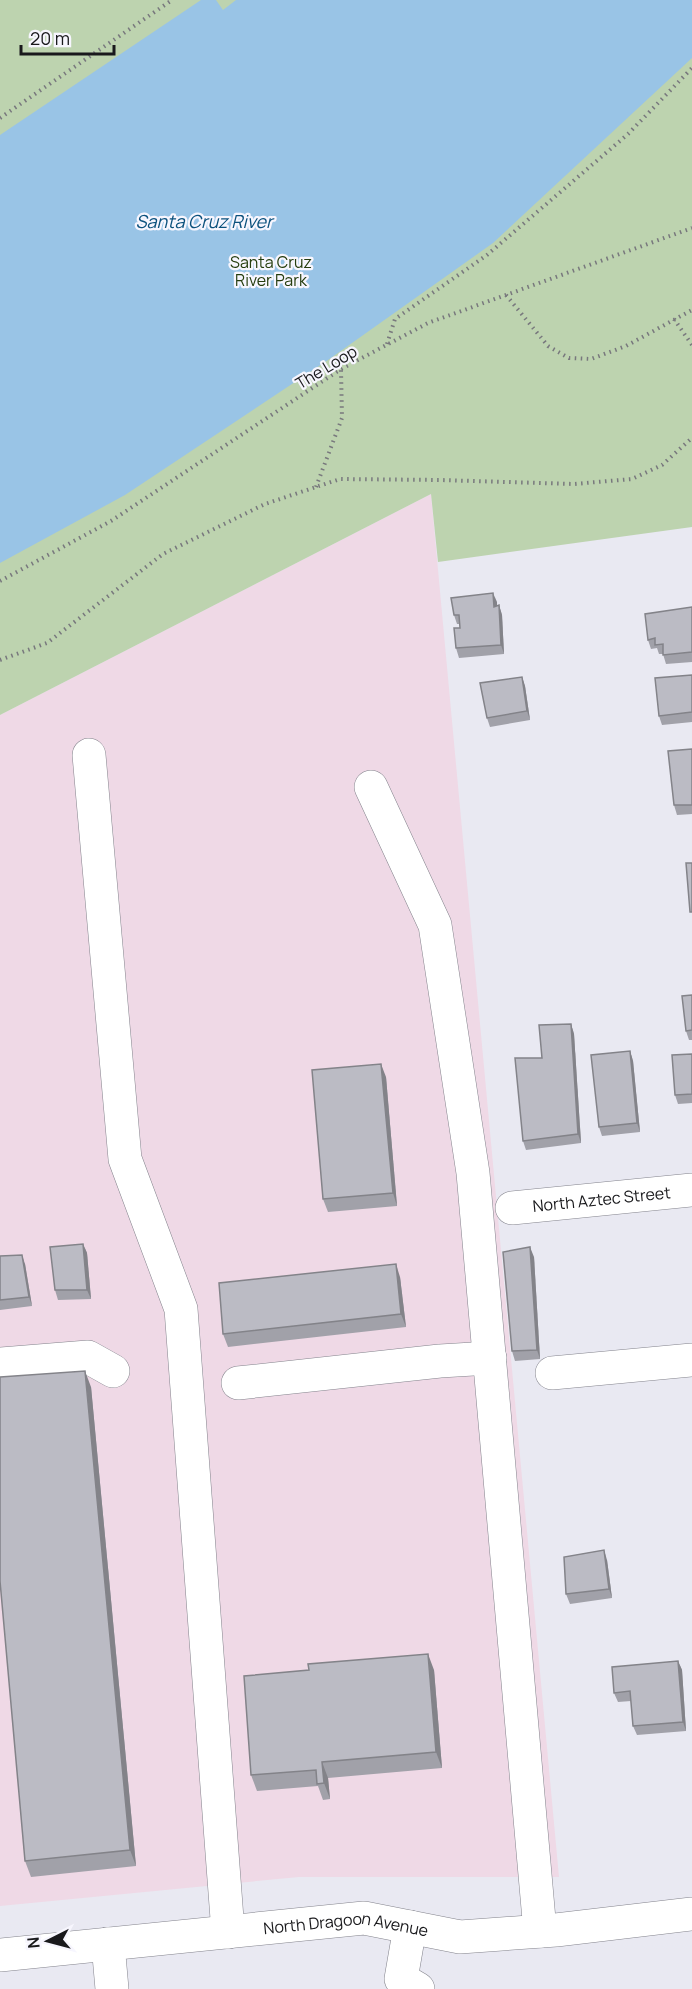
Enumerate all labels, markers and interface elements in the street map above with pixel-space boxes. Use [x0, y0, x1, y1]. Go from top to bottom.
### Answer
scale bar [21, 18, 114, 56]
text: 20 m [30, 26, 70, 50]
water label: Santa Cruz River [135, 209, 275, 233]
park label: Santa Cruz River Park [230, 251, 312, 291]
street label: The Loop [291, 340, 361, 394]
street label: North Aztec Street [532, 1181, 672, 1217]
street label: North Dragoon Avenue [262, 1907, 430, 1941]
north arrow [18, 1911, 78, 1971]
text: N [22, 1936, 45, 1949]

